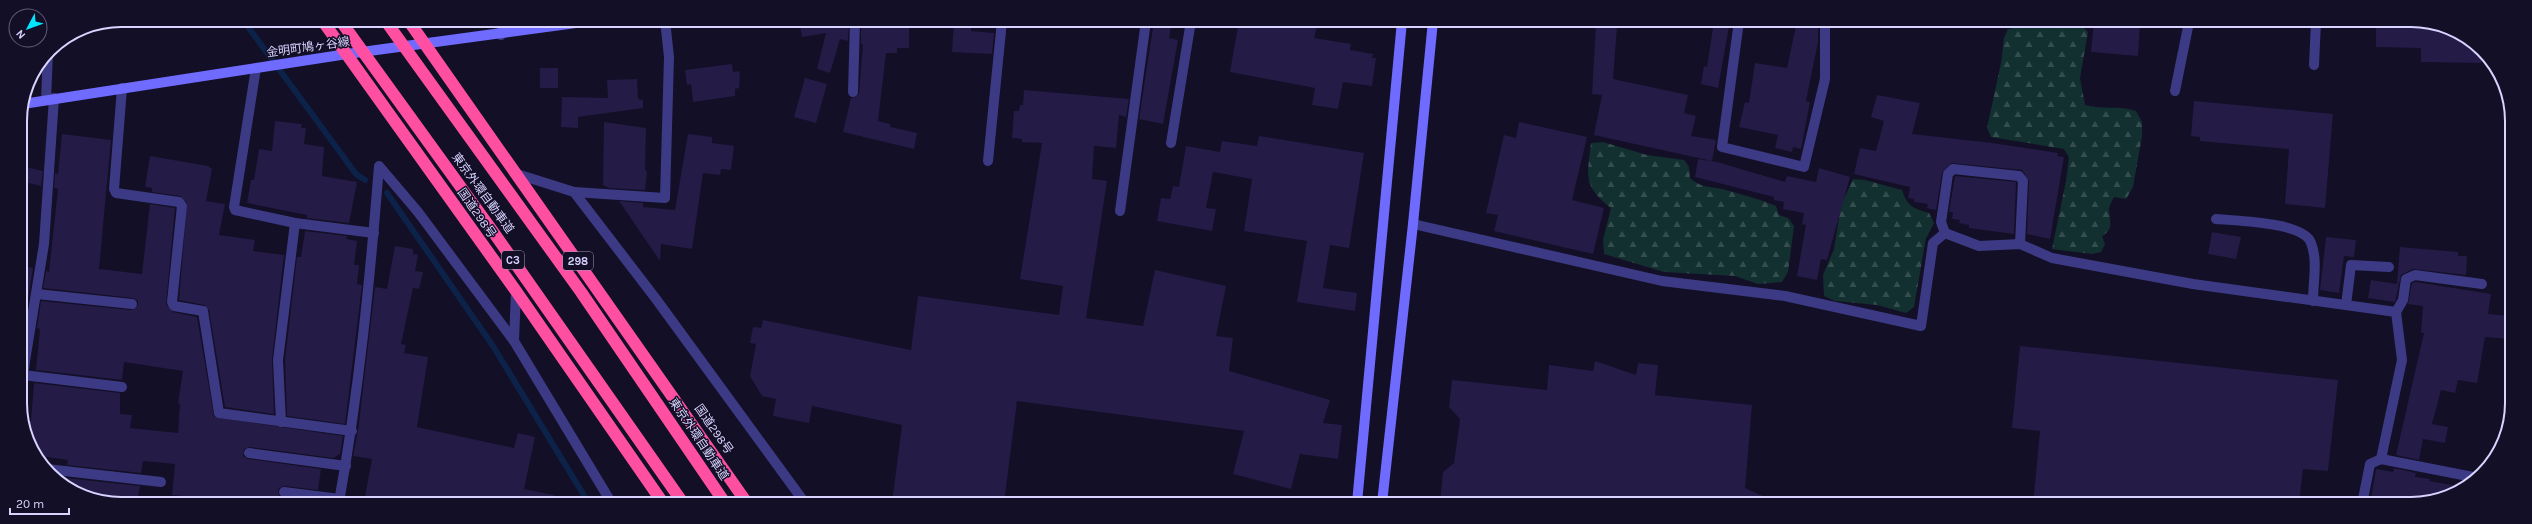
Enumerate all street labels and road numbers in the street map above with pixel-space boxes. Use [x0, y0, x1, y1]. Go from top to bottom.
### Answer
street label: 金明町鳩ヶ谷線 [265, 34, 351, 60]
street label: 東京外環自動車道 [449, 150, 517, 236]
street label: 国道298号 [455, 186, 499, 240]
road number: C3 [502, 251, 524, 269]
road number: 298 [563, 252, 593, 270]
street label: 東京外環自動車道 [666, 395, 732, 483]
street label: 国道298号 [692, 402, 736, 456]

